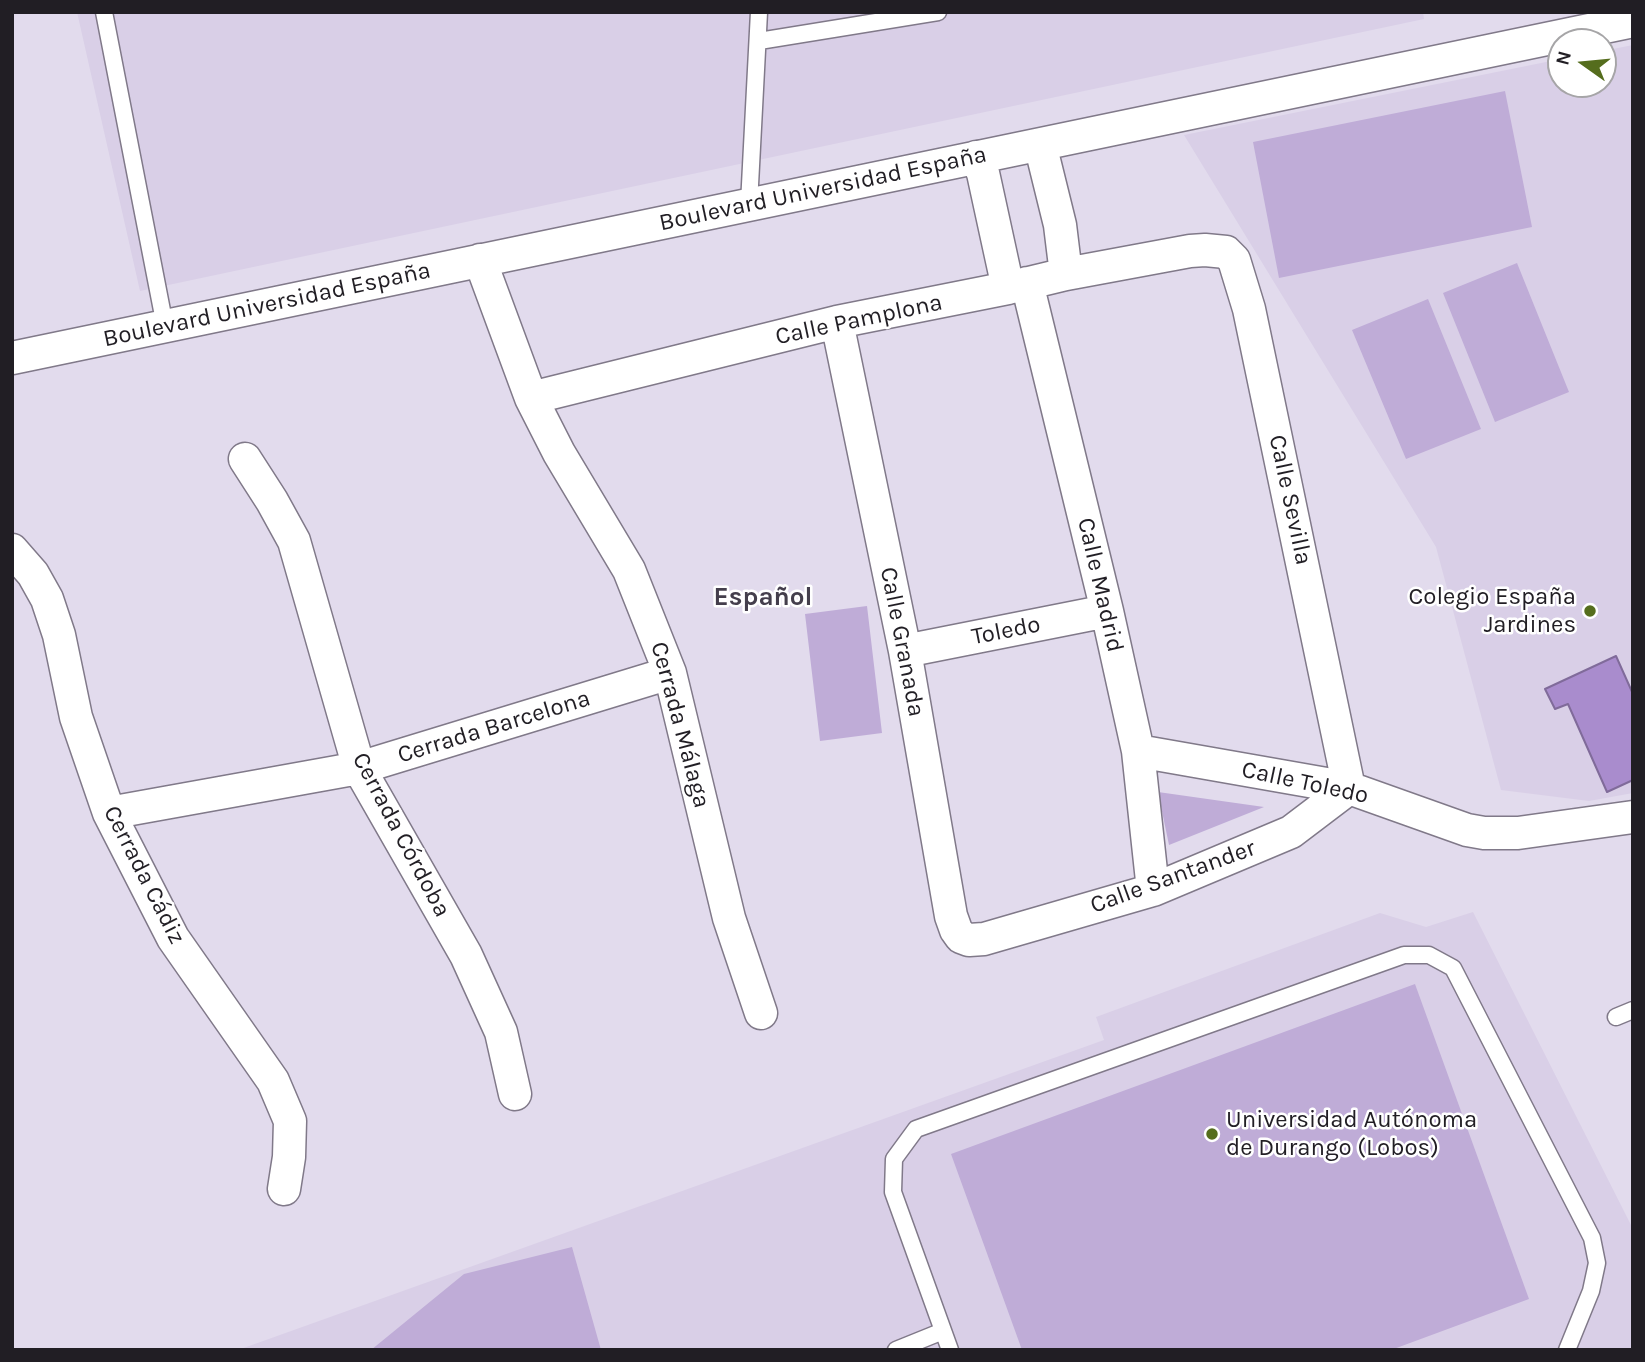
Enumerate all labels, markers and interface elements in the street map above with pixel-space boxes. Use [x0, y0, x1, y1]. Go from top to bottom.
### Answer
north arrow [1547, 28, 1617, 98]
text: N [1551, 49, 1576, 68]
street label: Boulevard Universidad España [657, 140, 989, 238]
street label: Boulevard Universidad España [101, 256, 433, 354]
street label: Calle Pamplona [773, 288, 945, 352]
street label: Calle Sevilla [1262, 432, 1318, 568]
street label: Calle Madrid [1071, 515, 1129, 655]
street label: Calle Granada [873, 565, 931, 719]
district label: Español [714, 582, 812, 614]
place label: Colegio España Jardines [1409, 583, 1576, 639]
marker: Colegio España Jardines [1582, 603, 1598, 619]
street label: Toledo [969, 610, 1043, 652]
street label: Cerrada Málaga [644, 639, 716, 811]
street label: Cerrada Barcelona [394, 684, 594, 770]
street label: Cerrada Córdoba [346, 748, 456, 922]
street label: Calle Toledo [1239, 756, 1371, 810]
street label: Cerrada Cádiz [97, 801, 191, 949]
street label: Calle Santander [1087, 834, 1259, 920]
place label: Universidad Autónoma de Durango (Lobos) [1226, 1106, 1477, 1162]
marker: Universidad Autónoma de Durango (Lobos) [1204, 1126, 1220, 1142]

